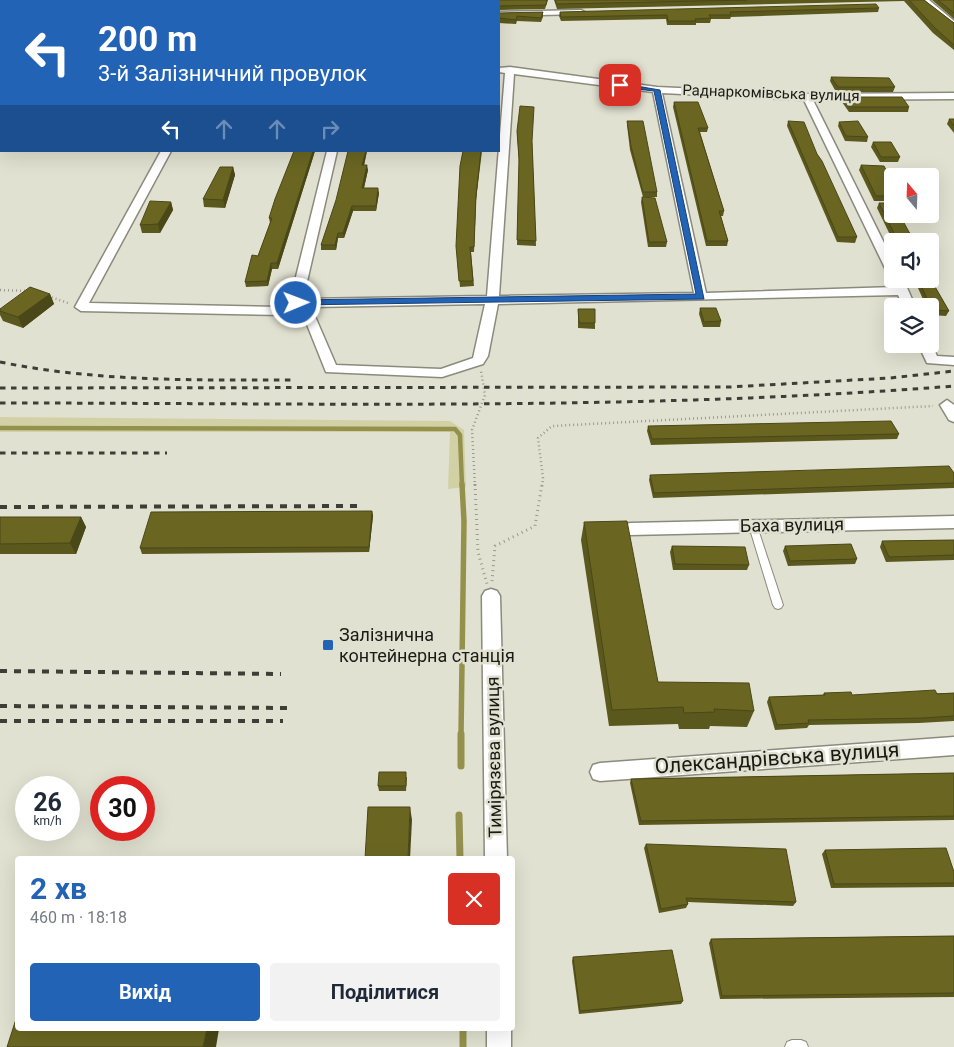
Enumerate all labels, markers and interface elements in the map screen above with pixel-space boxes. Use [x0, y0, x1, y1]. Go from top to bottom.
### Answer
text: 200 m [98, 19, 197, 60]
icon: left [15, 20, 80, 85]
text: 3-й Залізничний провулок [98, 61, 367, 86]
pin [599, 64, 641, 106]
icon: arrive [606, 71, 634, 99]
street label: Раднаркомівська вулиця [682, 81, 860, 105]
icon: left [157, 115, 185, 143]
icon: ahead [210, 115, 238, 143]
icon: ahead [263, 115, 291, 143]
icon: right [316, 115, 344, 143]
north arrow [884, 168, 939, 222]
map controls [884, 168, 939, 353]
button: sound [884, 233, 939, 288]
position arrow [269, 276, 321, 328]
button: layers [884, 298, 939, 353]
street label: Баха вулиця [740, 513, 844, 536]
place label: Залізнична контейнерна станція [339, 624, 515, 666]
marker: Залізнична контейнерна станція [321, 638, 335, 652]
street label: Тимірязєва вулиця [482, 676, 505, 838]
street label: Олександрівська вулиця [654, 737, 900, 779]
speed limit sign: 30 [90, 776, 155, 841]
text: 26 [33, 788, 62, 817]
text: km/h [33, 814, 62, 828]
text: 2 хв [30, 871, 87, 906]
button: close [448, 873, 500, 925]
text: 460 m · 18:18 [30, 908, 127, 927]
button: Вихід [30, 963, 260, 1021]
button: Поділитися [270, 963, 500, 1021]

